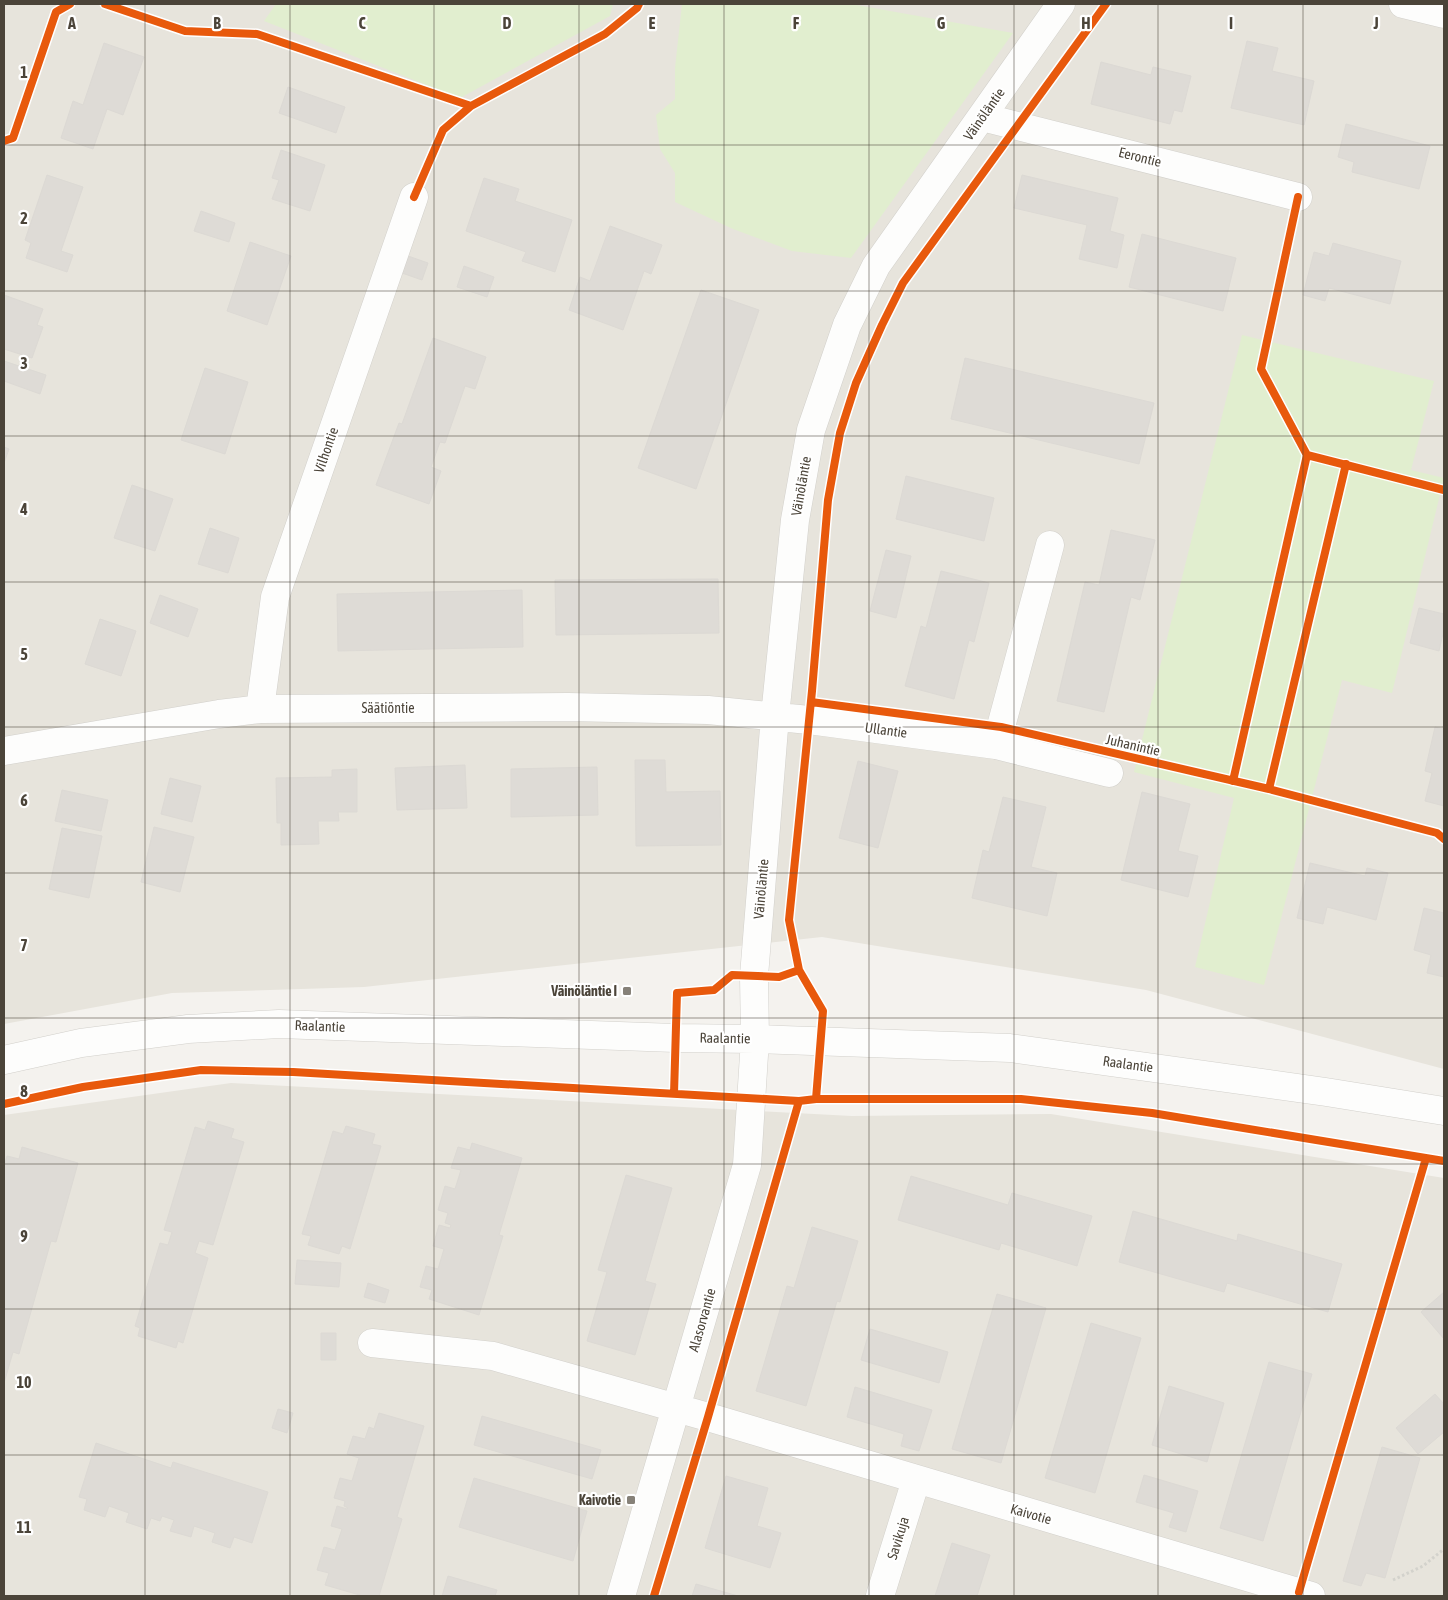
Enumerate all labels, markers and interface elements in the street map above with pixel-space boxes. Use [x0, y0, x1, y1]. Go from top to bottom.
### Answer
text: A [67, 14, 76, 32]
text: B [213, 14, 221, 32]
text: C [358, 14, 366, 32]
text: D [503, 14, 512, 32]
text: E [649, 14, 656, 32]
text: F [793, 14, 800, 32]
text: G [937, 14, 946, 32]
text: H [1081, 14, 1091, 32]
text: I [1229, 14, 1233, 32]
text: J [1372, 14, 1379, 32]
text: 1 [20, 63, 28, 81]
street label: Väinöläntie [960, 85, 1008, 143]
street label: Eerontie [1117, 144, 1163, 170]
text: 2 [20, 209, 28, 227]
text: 3 [20, 354, 28, 372]
street label: Vilhontie [311, 425, 341, 475]
street label: Väinöläntie [788, 455, 814, 517]
text: 4 [19, 500, 28, 518]
text: 5 [20, 645, 28, 663]
street label: Säätiöntie [361, 700, 415, 716]
street label: Ullantie [864, 719, 908, 741]
street label: Juhanintie [1104, 731, 1162, 759]
text: 6 [20, 791, 28, 809]
street label: Väinöläntie [750, 858, 772, 920]
text: 7 [20, 936, 28, 954]
place label: Väinöläntie I [550, 983, 617, 999]
marker: Väinöläntie I [621, 985, 633, 997]
street label: Raalantie [294, 1017, 346, 1035]
street label: Raalantie [700, 1030, 750, 1046]
street label: Raalantie [1102, 1053, 1154, 1075]
text: 8 [20, 1082, 28, 1100]
text: 9 [20, 1227, 28, 1245]
street label: Alasorvantie [685, 1286, 719, 1354]
text: 10 [16, 1373, 32, 1391]
place label: Kaivotie [579, 1492, 621, 1508]
marker: Kaivotie [625, 1494, 637, 1506]
street label: Kaivotie [1009, 1501, 1053, 1527]
street label: Savikuja [884, 1515, 912, 1561]
text: 11 [16, 1518, 32, 1536]

